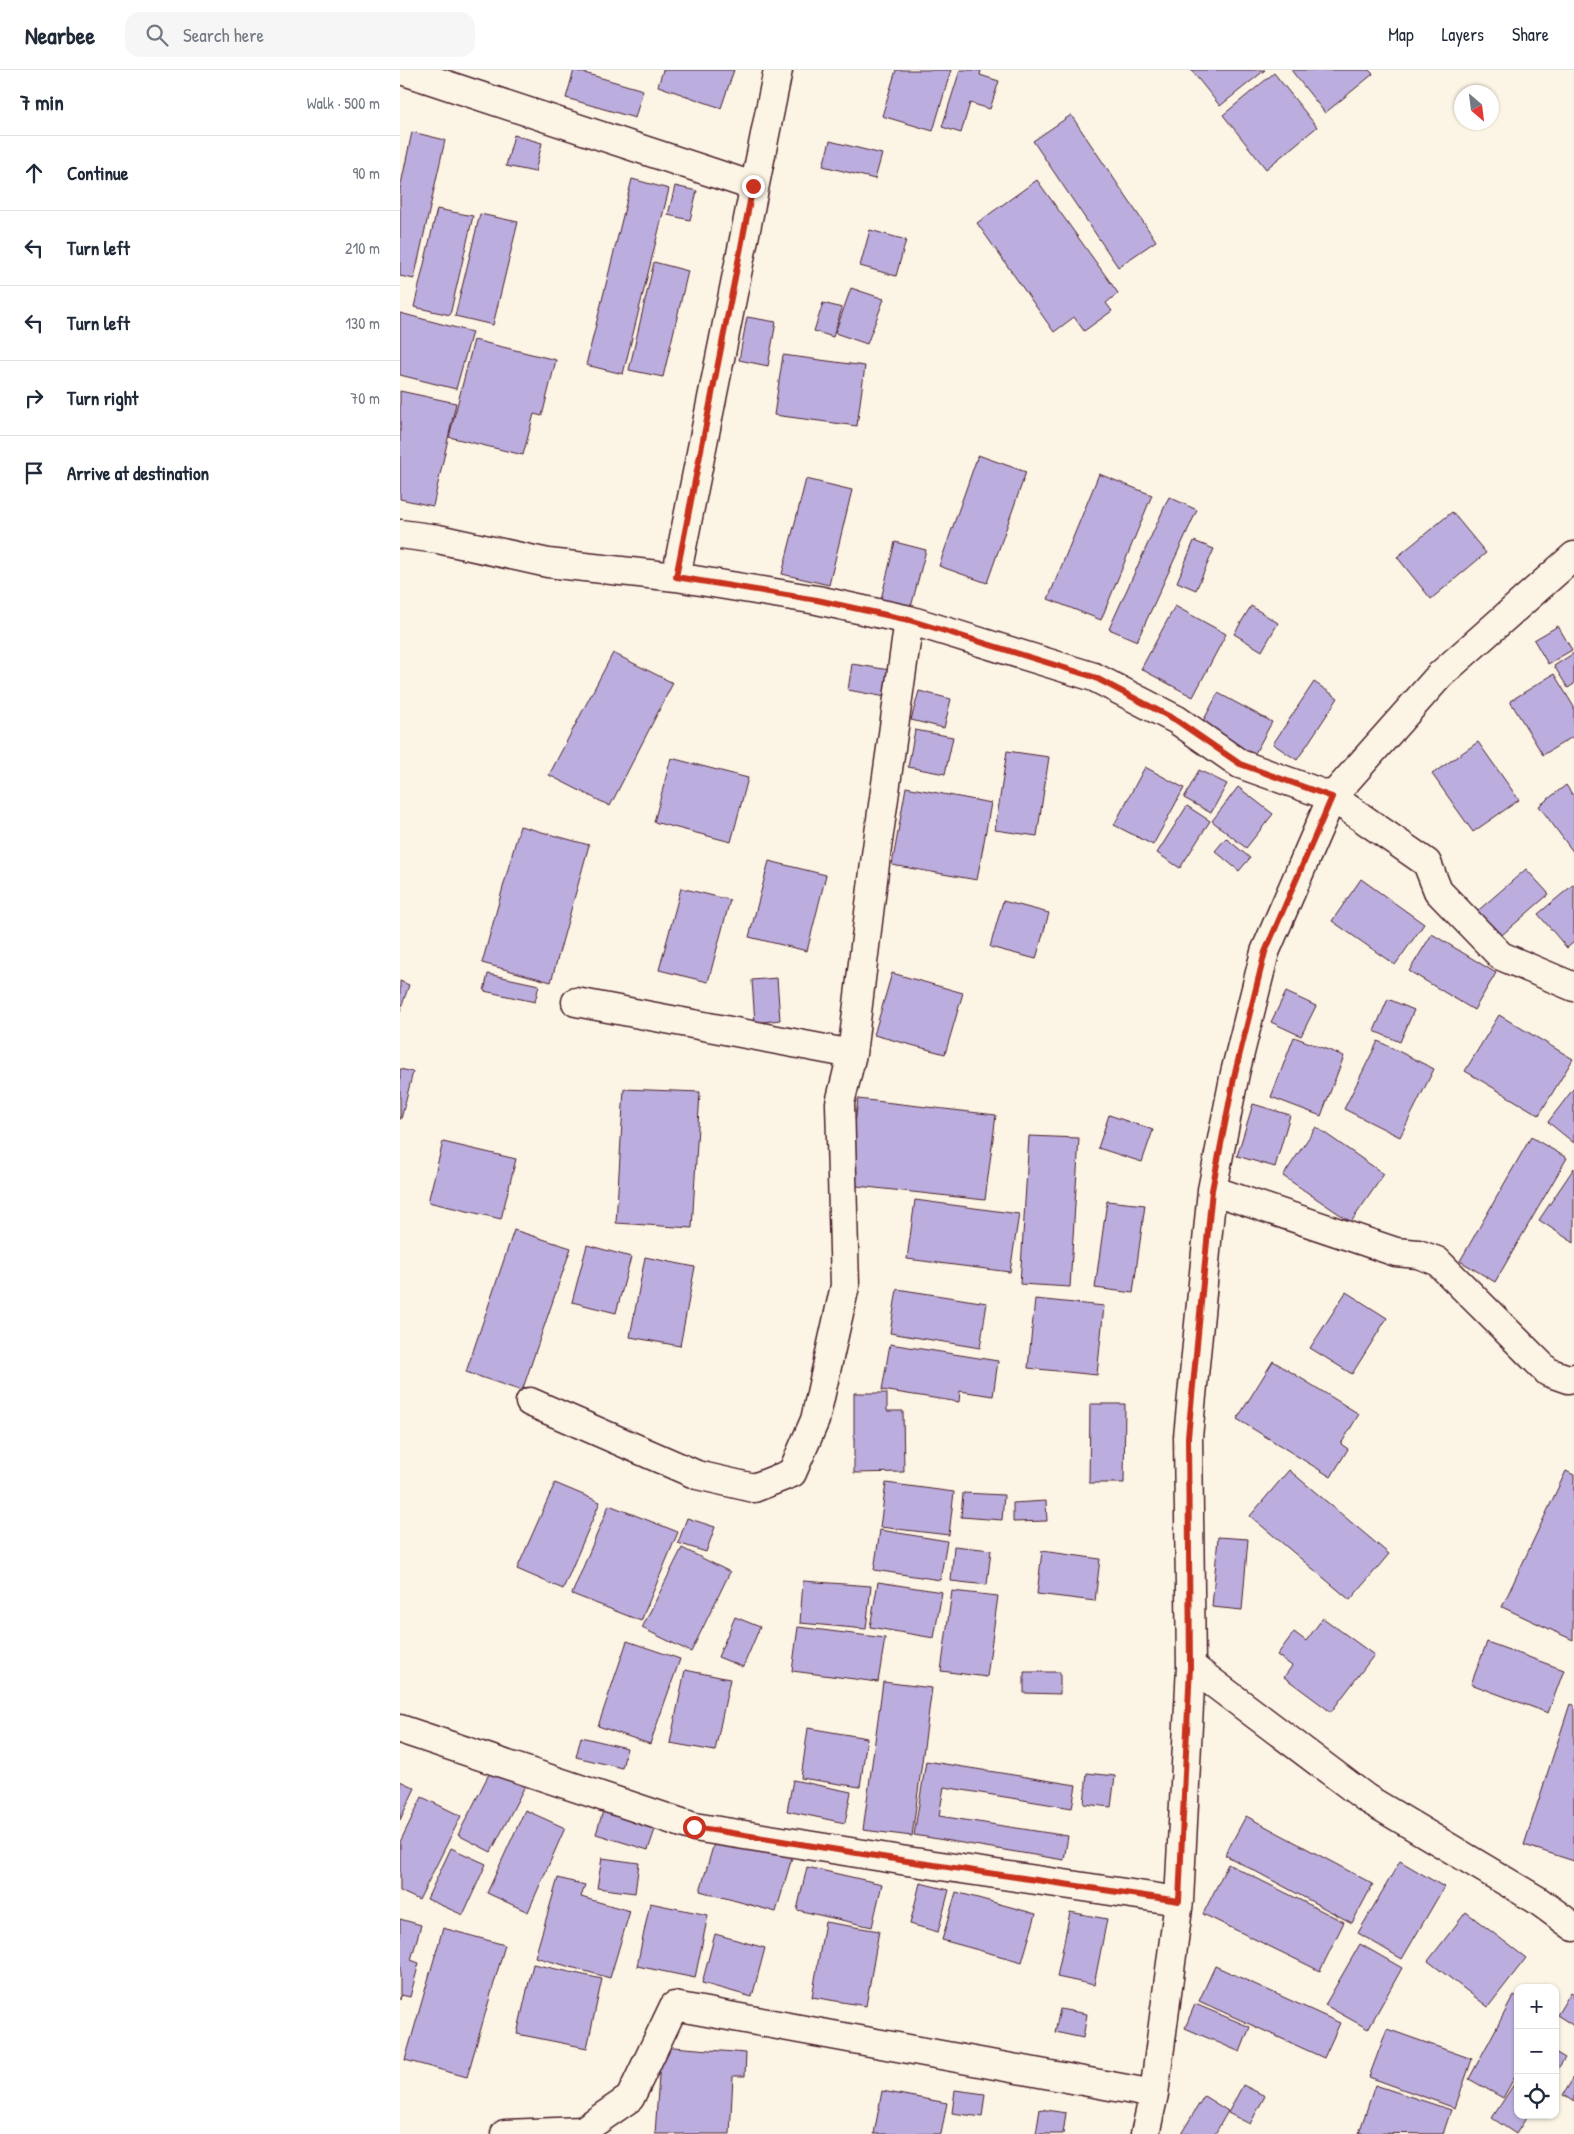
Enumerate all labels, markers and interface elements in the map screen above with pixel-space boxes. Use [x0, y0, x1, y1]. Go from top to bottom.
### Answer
search box [125, 12, 475, 57]
text: Nearbee [25, 19, 95, 51]
icon: search [143, 21, 171, 49]
text: Search here [183, 22, 264, 48]
text: Map [1388, 22, 1414, 47]
text: Layers [1442, 22, 1484, 47]
text: Share [1512, 22, 1549, 47]
north arrow [1454, 85, 1499, 130]
text: 7 min [20, 88, 64, 117]
text: Walk · 500 m [307, 92, 380, 114]
icon: ahead [20, 159, 48, 187]
text: Continue [67, 160, 128, 186]
text: 90 m [352, 162, 380, 184]
route end [742, 175, 765, 198]
icon: left [20, 234, 48, 262]
text: Turn left [67, 235, 130, 261]
text: 210 m [345, 237, 380, 259]
icon: left [20, 309, 48, 337]
text: Turn left [67, 310, 130, 336]
text: 130 m [345, 312, 380, 334]
icon: right [20, 384, 48, 412]
text: Turn right [67, 385, 138, 411]
text: 70 m [350, 387, 380, 409]
icon: arrive [20, 459, 48, 487]
text: Arrive at destination [67, 460, 209, 486]
route start [683, 1816, 706, 1839]
map controls [1514, 1984, 1559, 2119]
button: + [1514, 1984, 1559, 2029]
button: − [1514, 2029, 1559, 2074]
button: locate [1514, 2074, 1559, 2119]

